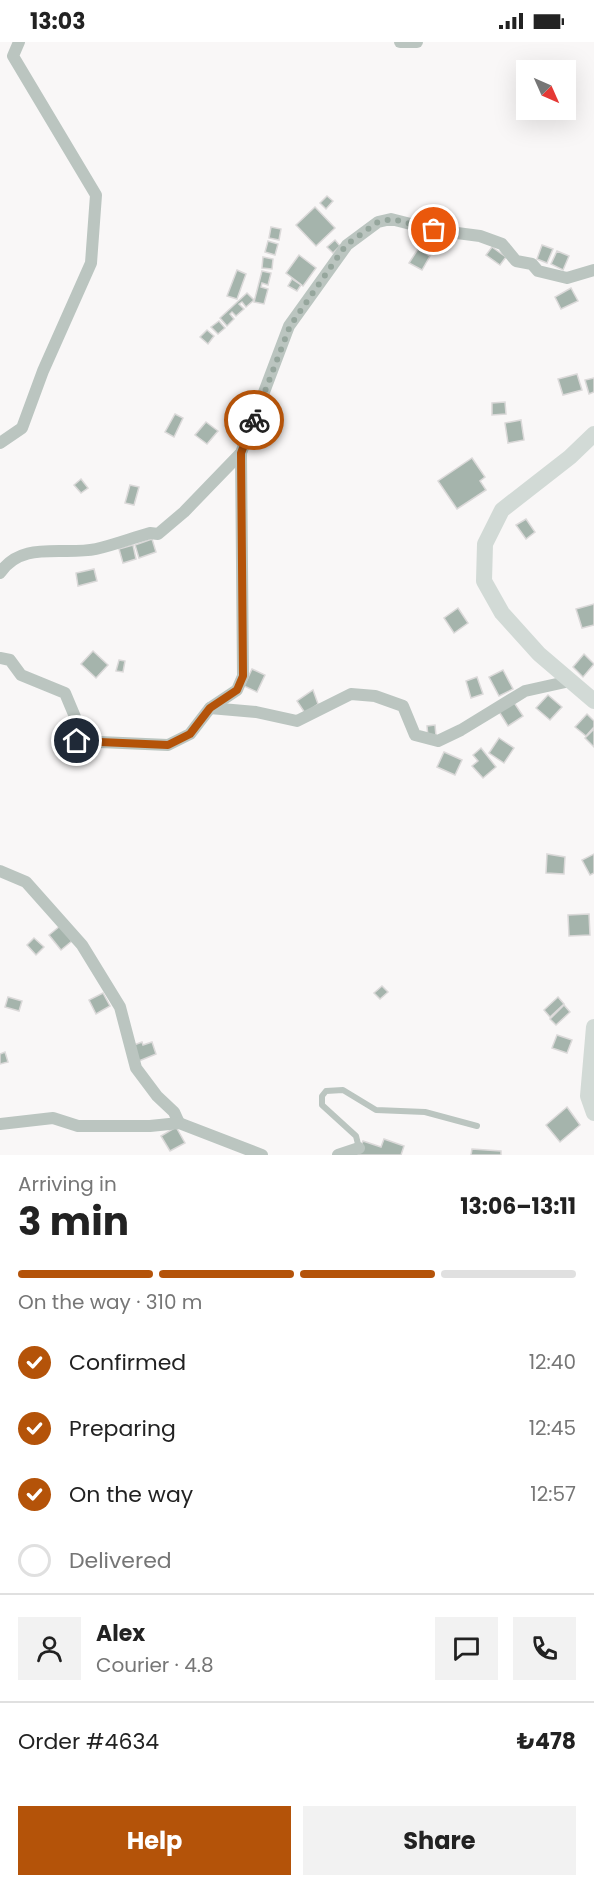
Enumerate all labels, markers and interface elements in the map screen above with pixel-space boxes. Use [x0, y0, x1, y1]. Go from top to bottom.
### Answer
text: 13:03 [30, 6, 85, 37]
north arrow [516, 60, 576, 120]
map controls [516, 60, 576, 120]
pin [408, 204, 459, 255]
icon: bag [417, 213, 450, 246]
courier [224, 390, 284, 450]
icon: bike [238, 404, 271, 437]
pin [51, 715, 102, 766]
icon: home [60, 724, 93, 757]
text: Arriving in [18, 1170, 117, 1198]
text: 13:06–13:11 [460, 1191, 576, 1222]
text: 3 min [18, 1194, 129, 1249]
text: On the way · 310 m [18, 1288, 202, 1316]
icon: check [18, 1346, 51, 1379]
text: Confirmed [69, 1347, 186, 1378]
text: 12:40 [529, 1348, 576, 1376]
icon: check [18, 1412, 51, 1445]
text: Preparing [69, 1413, 176, 1444]
text: 12:45 [529, 1414, 576, 1442]
icon: check [18, 1478, 51, 1511]
text: On the way [69, 1479, 193, 1510]
text: 12:57 [530, 1480, 576, 1508]
text: Delivered [69, 1545, 172, 1576]
button: person [18, 1617, 81, 1680]
button: chat [435, 1617, 498, 1680]
button: phone [513, 1617, 576, 1680]
text: Alex [96, 1618, 145, 1649]
text: Courier · 4.8 [96, 1651, 214, 1679]
text: Order #4634 [18, 1726, 159, 1757]
text: ₺478 [517, 1726, 576, 1757]
button: Help [18, 1806, 291, 1875]
button: Share [303, 1806, 576, 1875]

